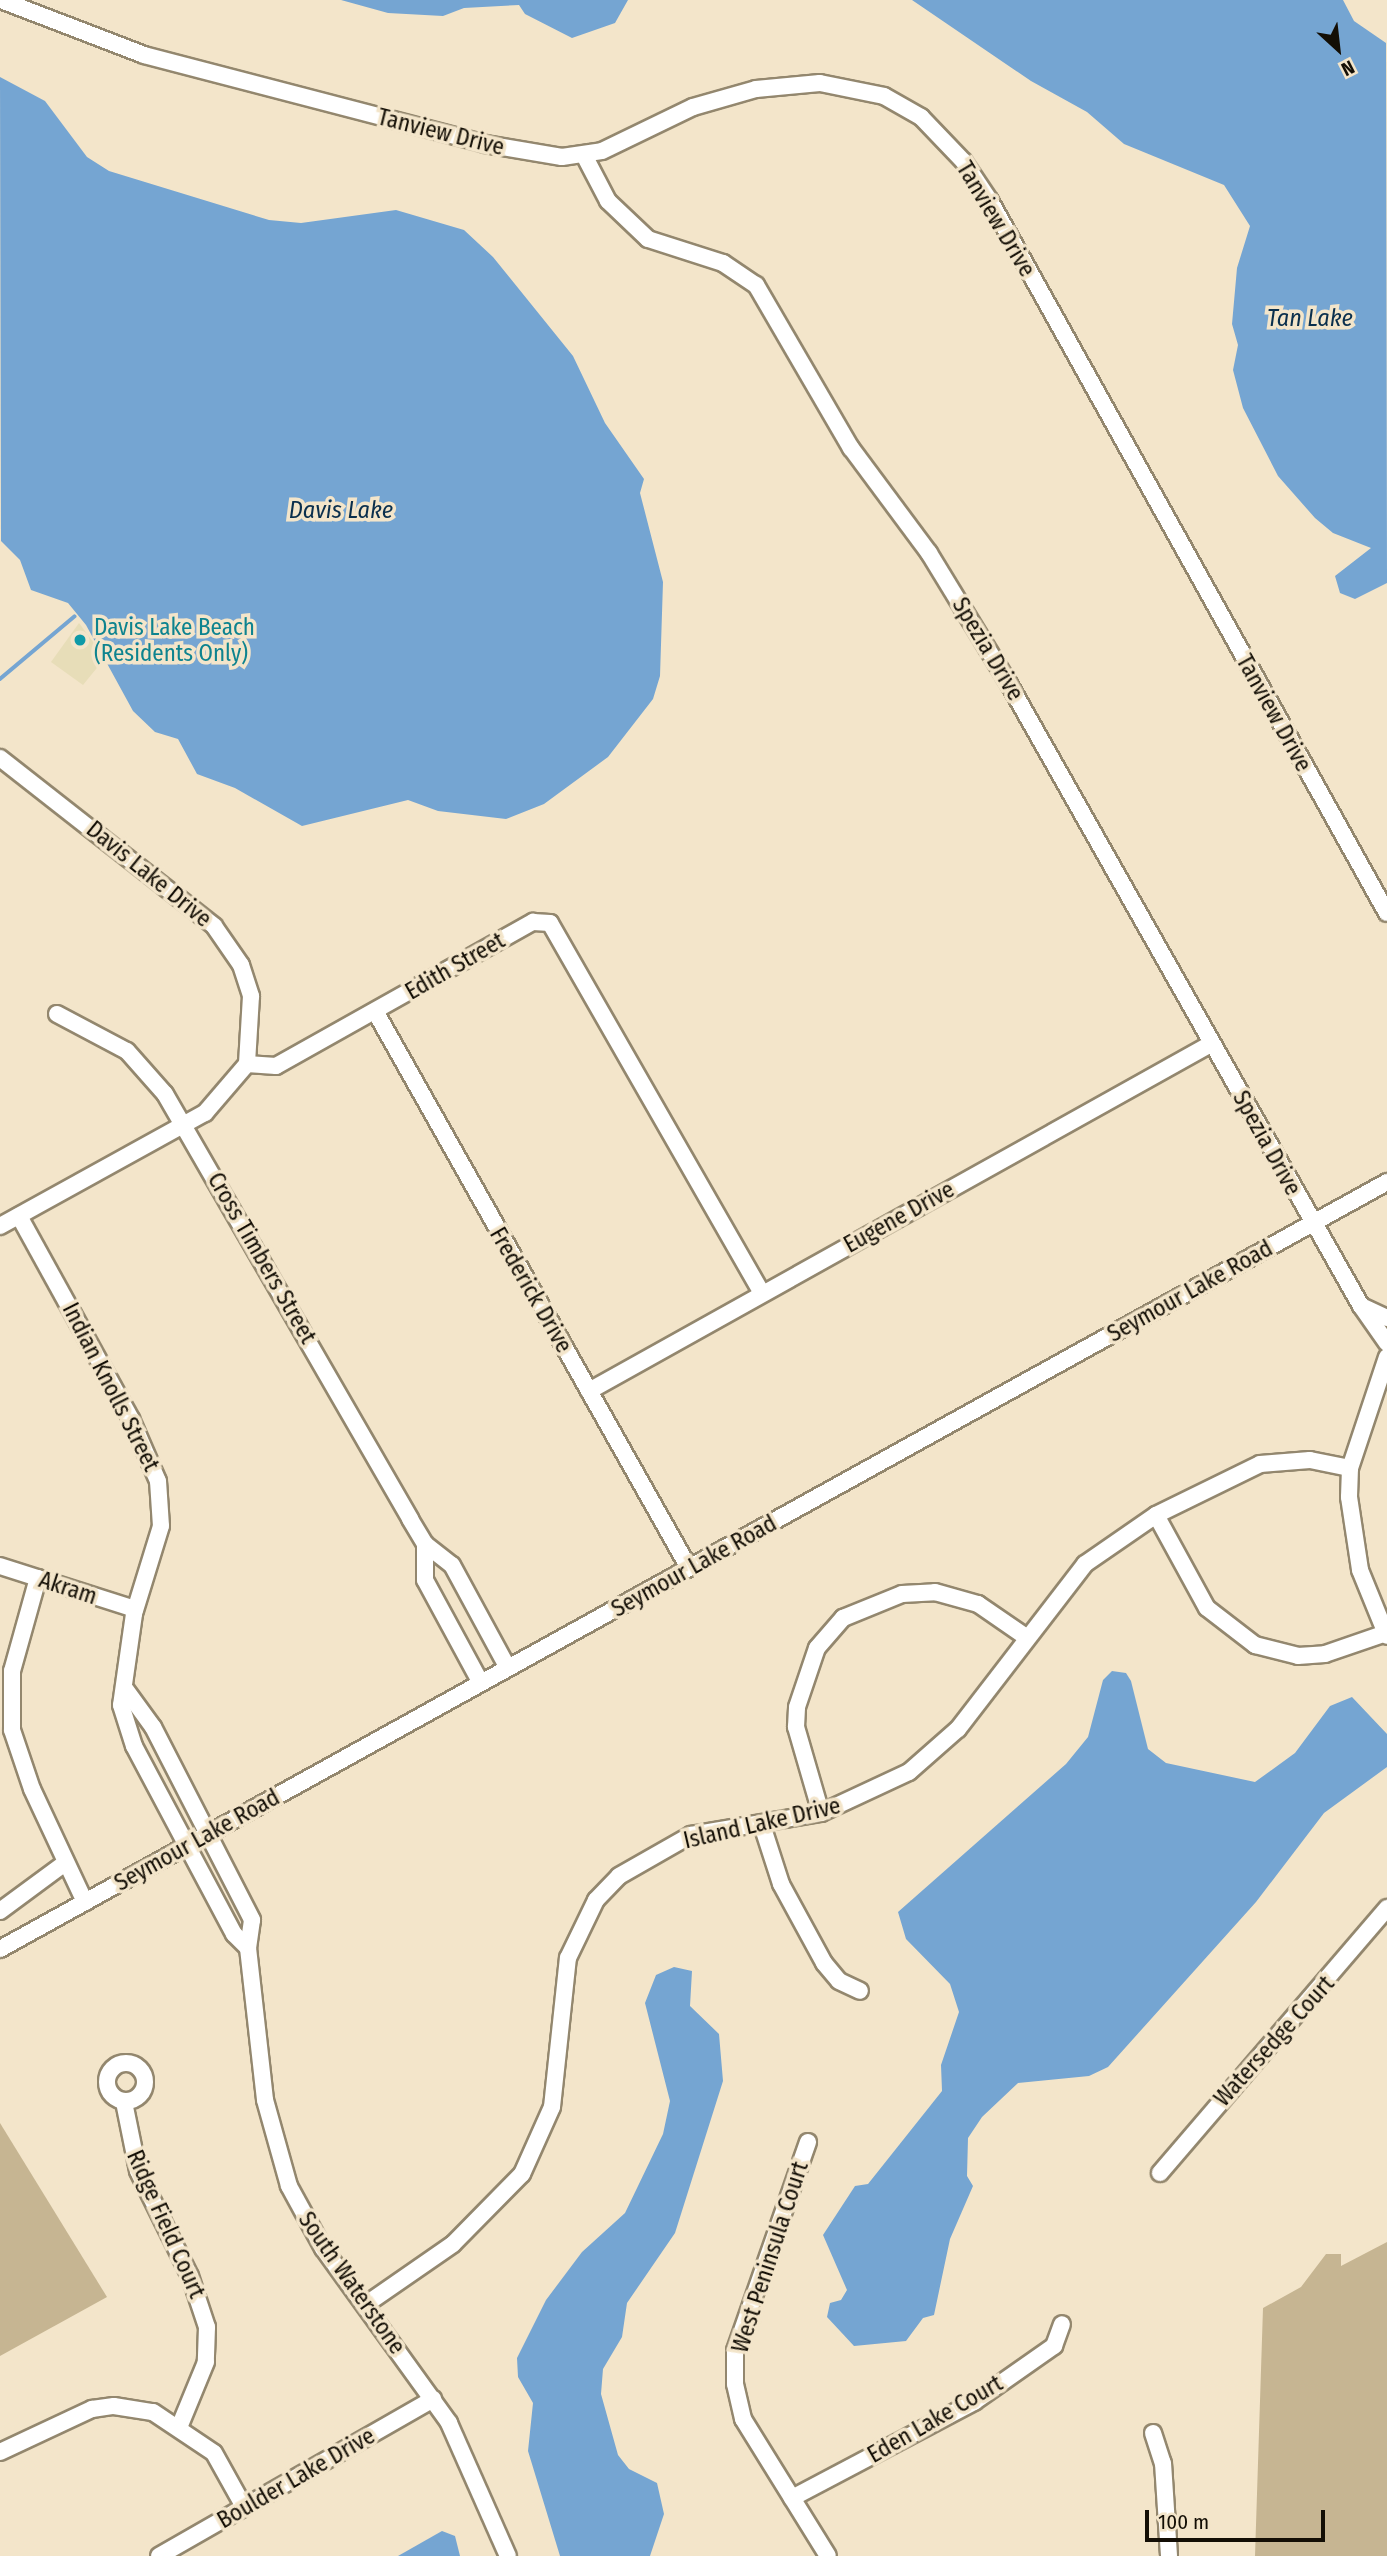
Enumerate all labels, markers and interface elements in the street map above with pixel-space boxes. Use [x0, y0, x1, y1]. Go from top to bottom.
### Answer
north arrow [1303, 14, 1373, 84]
text: N [1337, 55, 1358, 81]
street label: Tanview Drive [375, 103, 507, 161]
street label: Tanview Drive [951, 156, 1041, 282]
water label: Tan Lake [1267, 305, 1353, 333]
water label: Davis Lake [289, 497, 393, 525]
street label: Spezia Drive [947, 593, 1029, 705]
place label: Davis Lake Beach (Residents Only) [94, 613, 255, 667]
marker: Davis Lake Beach (Residents Only) [72, 632, 88, 648]
street label: Tanview Drive [1231, 650, 1317, 776]
street label: Davis Lake Drive [81, 815, 217, 933]
street label: Edith Street [400, 927, 510, 1005]
street label: Spezia Drive [1227, 1086, 1307, 1200]
street label: Cross Timbers Street [202, 1168, 322, 1348]
street label: Eugene Drive [839, 1175, 959, 1259]
street label: Frederick Drive [484, 1222, 578, 1358]
street label: Seymour Lake Road [1103, 1234, 1277, 1348]
street label: Indian Knolls Street [57, 1298, 165, 1476]
street label: Seymour Lake Road [607, 1509, 781, 1623]
street label: Akram [36, 1566, 100, 1610]
street label: Seymour Lake Road [110, 1783, 284, 1897]
street label: Island Lake Drive [681, 1792, 843, 1854]
street label: Watersedge Court [1208, 1970, 1340, 2112]
street label: Ridge Field Court [121, 2146, 211, 2302]
street label: West Peninsula Court [726, 2158, 814, 2356]
street label: South Waterstone [293, 2207, 411, 2359]
street label: Eden Lake Court [863, 2369, 1007, 2469]
street label: Boulder Lake Drive [212, 2422, 380, 2534]
scale bar [1149, 2496, 1329, 2540]
text: 100 m [1158, 2509, 1209, 2535]

